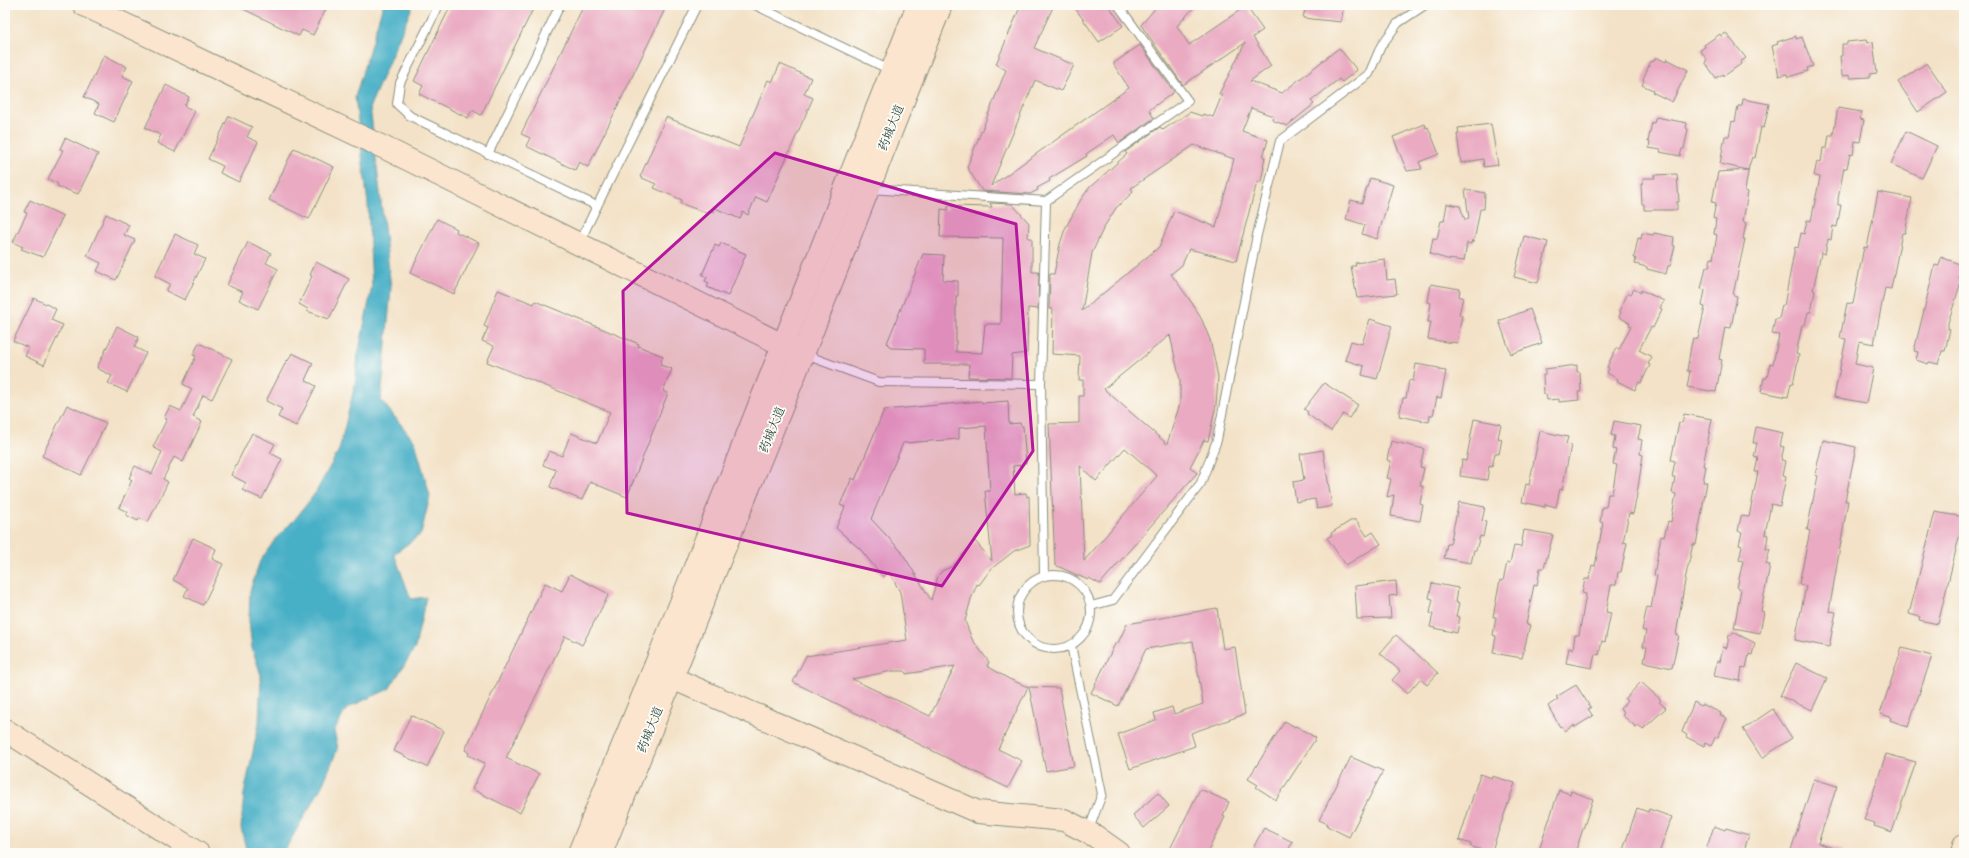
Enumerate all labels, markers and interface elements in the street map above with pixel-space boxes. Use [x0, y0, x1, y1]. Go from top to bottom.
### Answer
street label: 药城大道 [876, 103, 908, 153]
street label: 药城大道 [757, 405, 789, 455]
street label: 药城大道 [635, 705, 667, 755]

